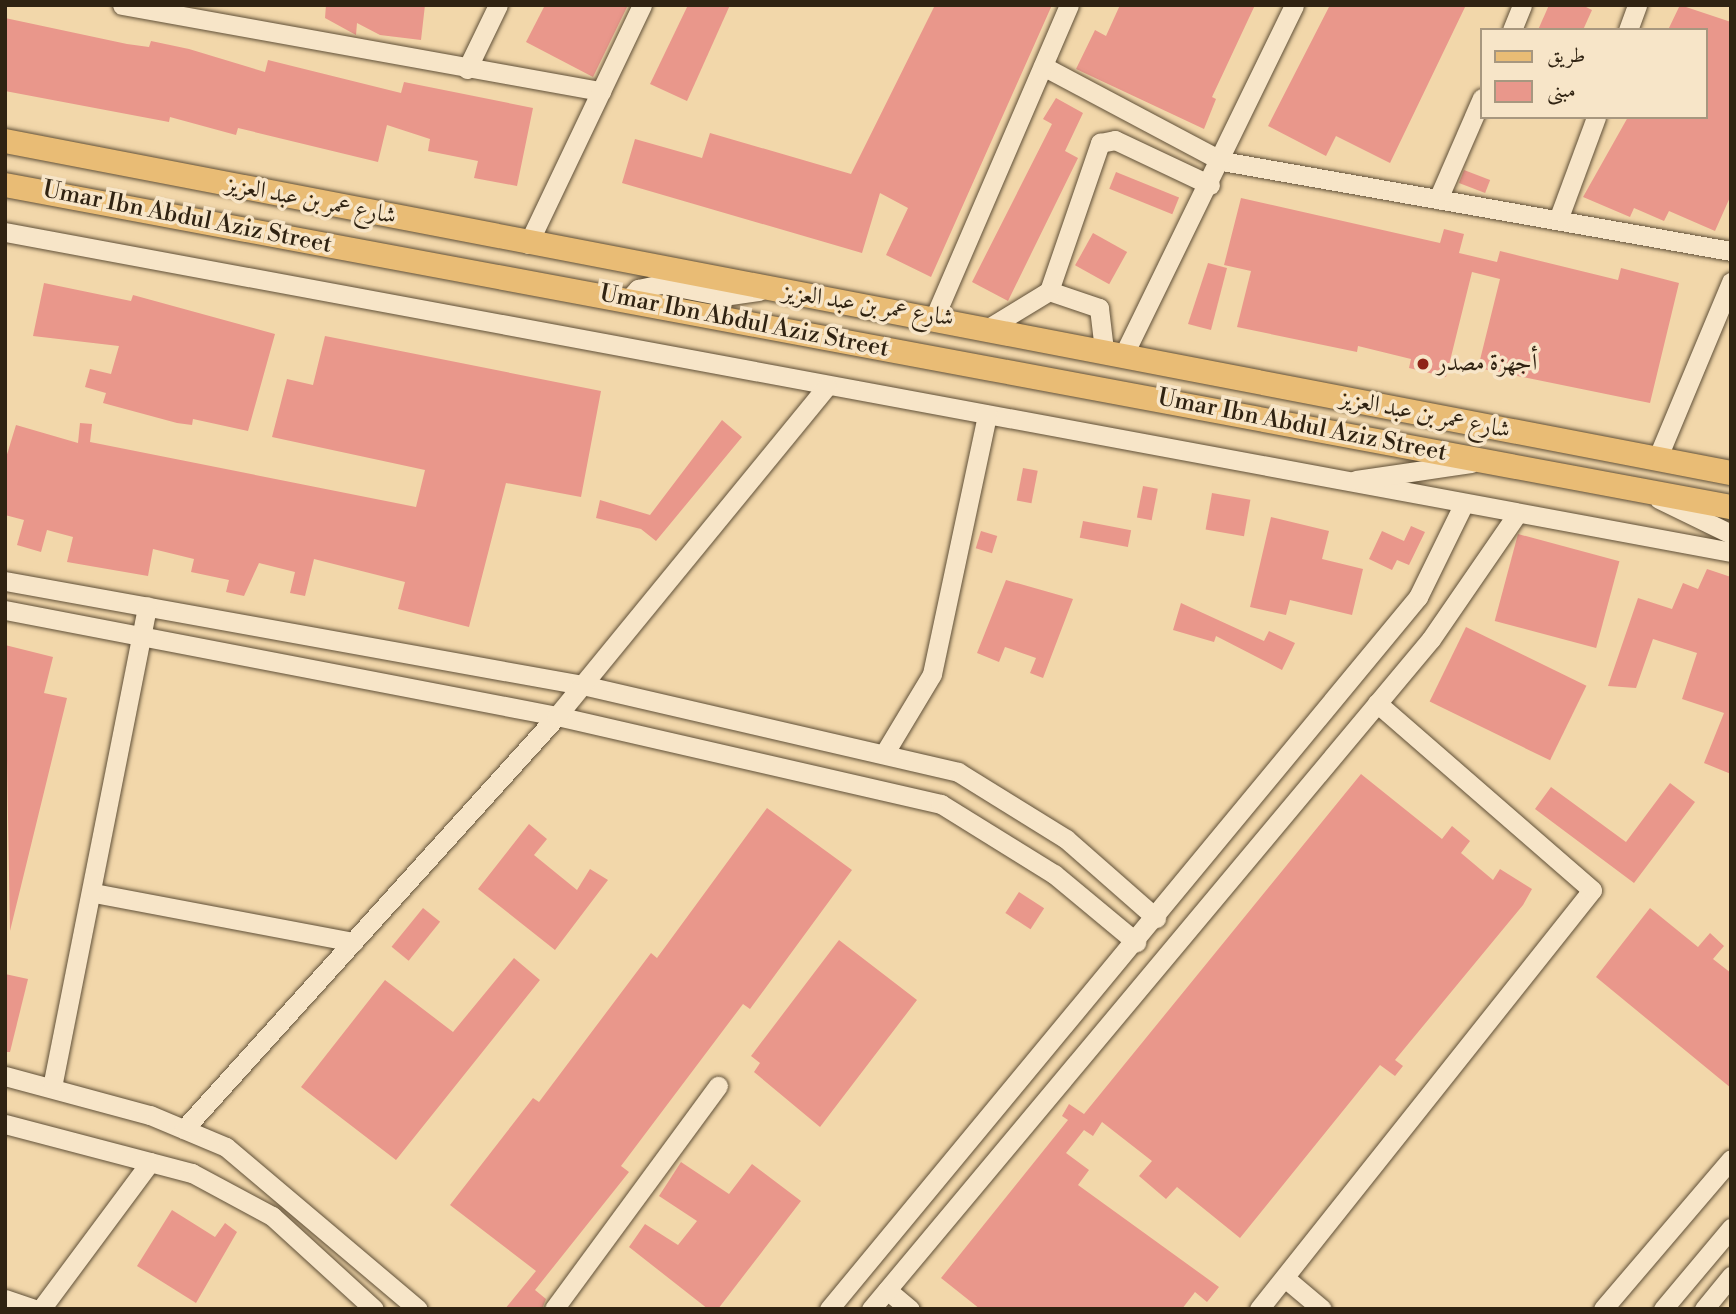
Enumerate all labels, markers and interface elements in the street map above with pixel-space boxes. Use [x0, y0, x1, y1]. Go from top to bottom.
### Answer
legend [1480, 28, 1708, 119]
text: طريق [1547, 43, 1585, 69]
text: مبنى [1547, 78, 1576, 104]
street label: شارع عمر بن عبد العزيز [223, 170, 399, 232]
street label: Umar Ibn Abdul Aziz Street [40, 176, 334, 260]
street label: شارع عمر بن عبد العزيز [780, 278, 956, 334]
street label: Umar Ibn Abdul Aziz Street [597, 280, 891, 364]
place label: أجهزة مصدر [1437, 350, 1537, 378]
marker: أجهزة مصدر [1415, 356, 1431, 372]
street label: Umar Ibn Abdul Aziz Street [1155, 384, 1449, 468]
street label: شارع عمر بن عبد العزيز [1337, 384, 1513, 446]

